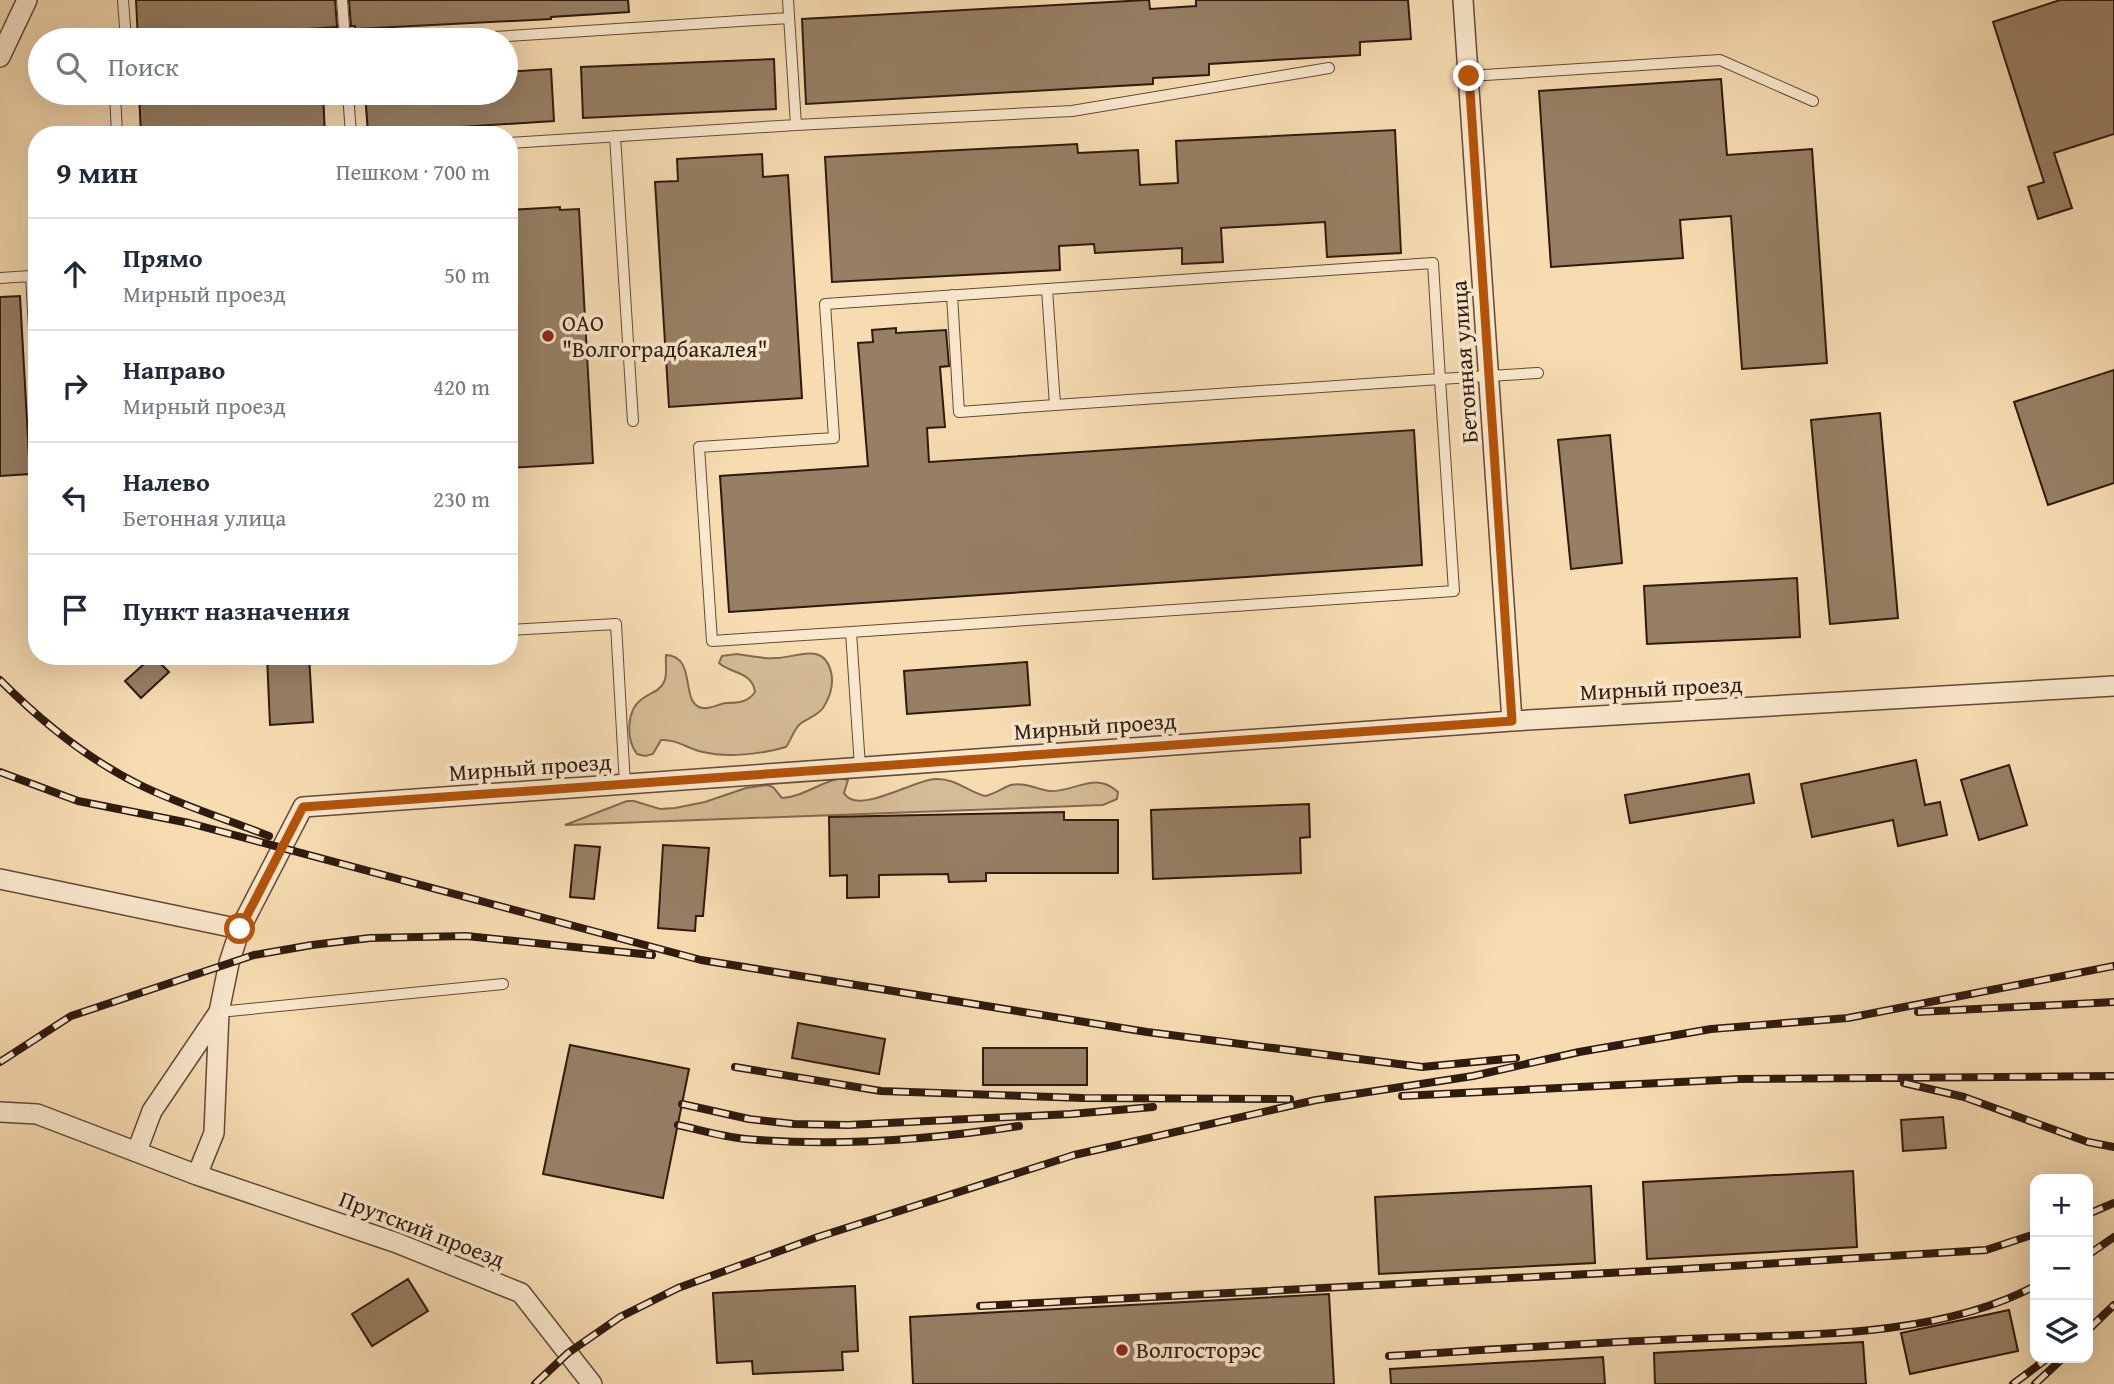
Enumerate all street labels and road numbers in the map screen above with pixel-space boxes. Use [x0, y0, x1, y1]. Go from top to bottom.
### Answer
street label: Бетонная улица [1441, 279, 1486, 445]
street label: Мирный проезд [1579, 667, 1744, 708]
street label: Мирный проезд [1013, 703, 1178, 748]
street label: Мирный проезд [448, 744, 613, 789]
street label: Прутский проезд [335, 1182, 510, 1275]

